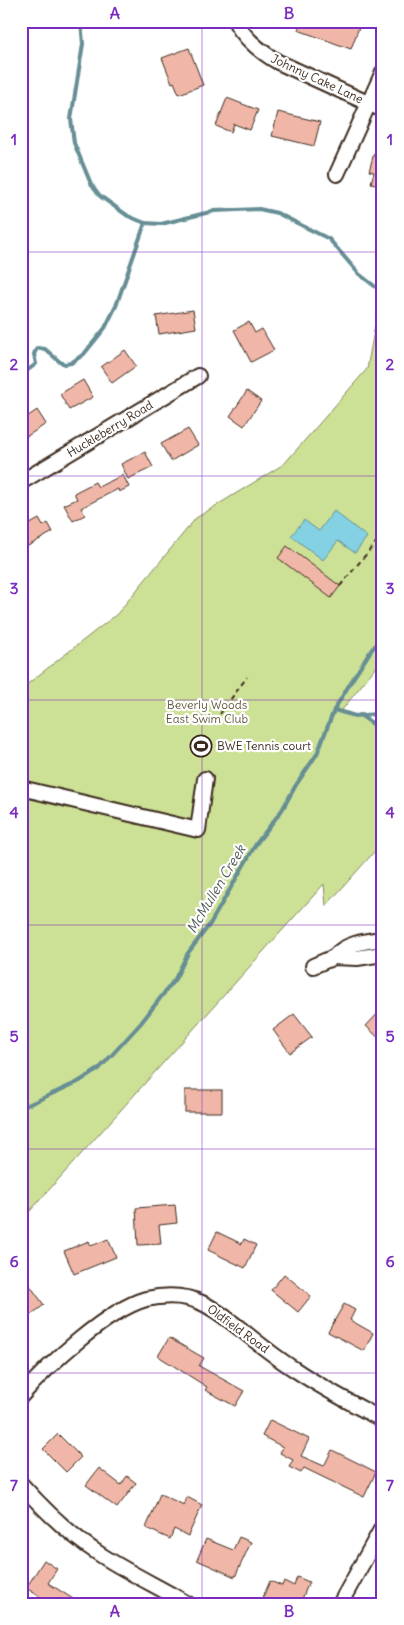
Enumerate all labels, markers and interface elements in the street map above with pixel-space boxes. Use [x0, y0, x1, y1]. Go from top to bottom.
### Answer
text: A [110, 3, 120, 23]
text: B [284, 3, 295, 23]
street label: Johnny Cake Lane [269, 51, 366, 106]
text: 1 [11, 129, 17, 149]
text: 1 [387, 129, 393, 149]
text: 2 [10, 354, 19, 374]
text: 2 [386, 354, 395, 374]
street label: Huckleberry Road [64, 397, 155, 460]
text: 3 [9, 578, 19, 598]
text: 3 [385, 578, 395, 598]
park label: Beverly Woods East Swim Club [166, 697, 249, 726]
sports icon: BWE Tennis court [189, 734, 213, 758]
place label: BWE Tennis court [217, 738, 311, 753]
text: 4 [9, 802, 19, 822]
text: 4 [385, 802, 395, 822]
water label: McMullen Creek [183, 841, 250, 936]
text: 5 [9, 1026, 19, 1046]
text: 5 [385, 1026, 395, 1046]
text: 6 [9, 1251, 19, 1271]
text: 6 [385, 1251, 395, 1271]
street label: Oldfield Road [204, 1301, 272, 1356]
text: 7 [10, 1475, 18, 1495]
text: 7 [386, 1475, 394, 1495]
text: A [110, 1601, 120, 1621]
text: B [284, 1601, 295, 1621]

